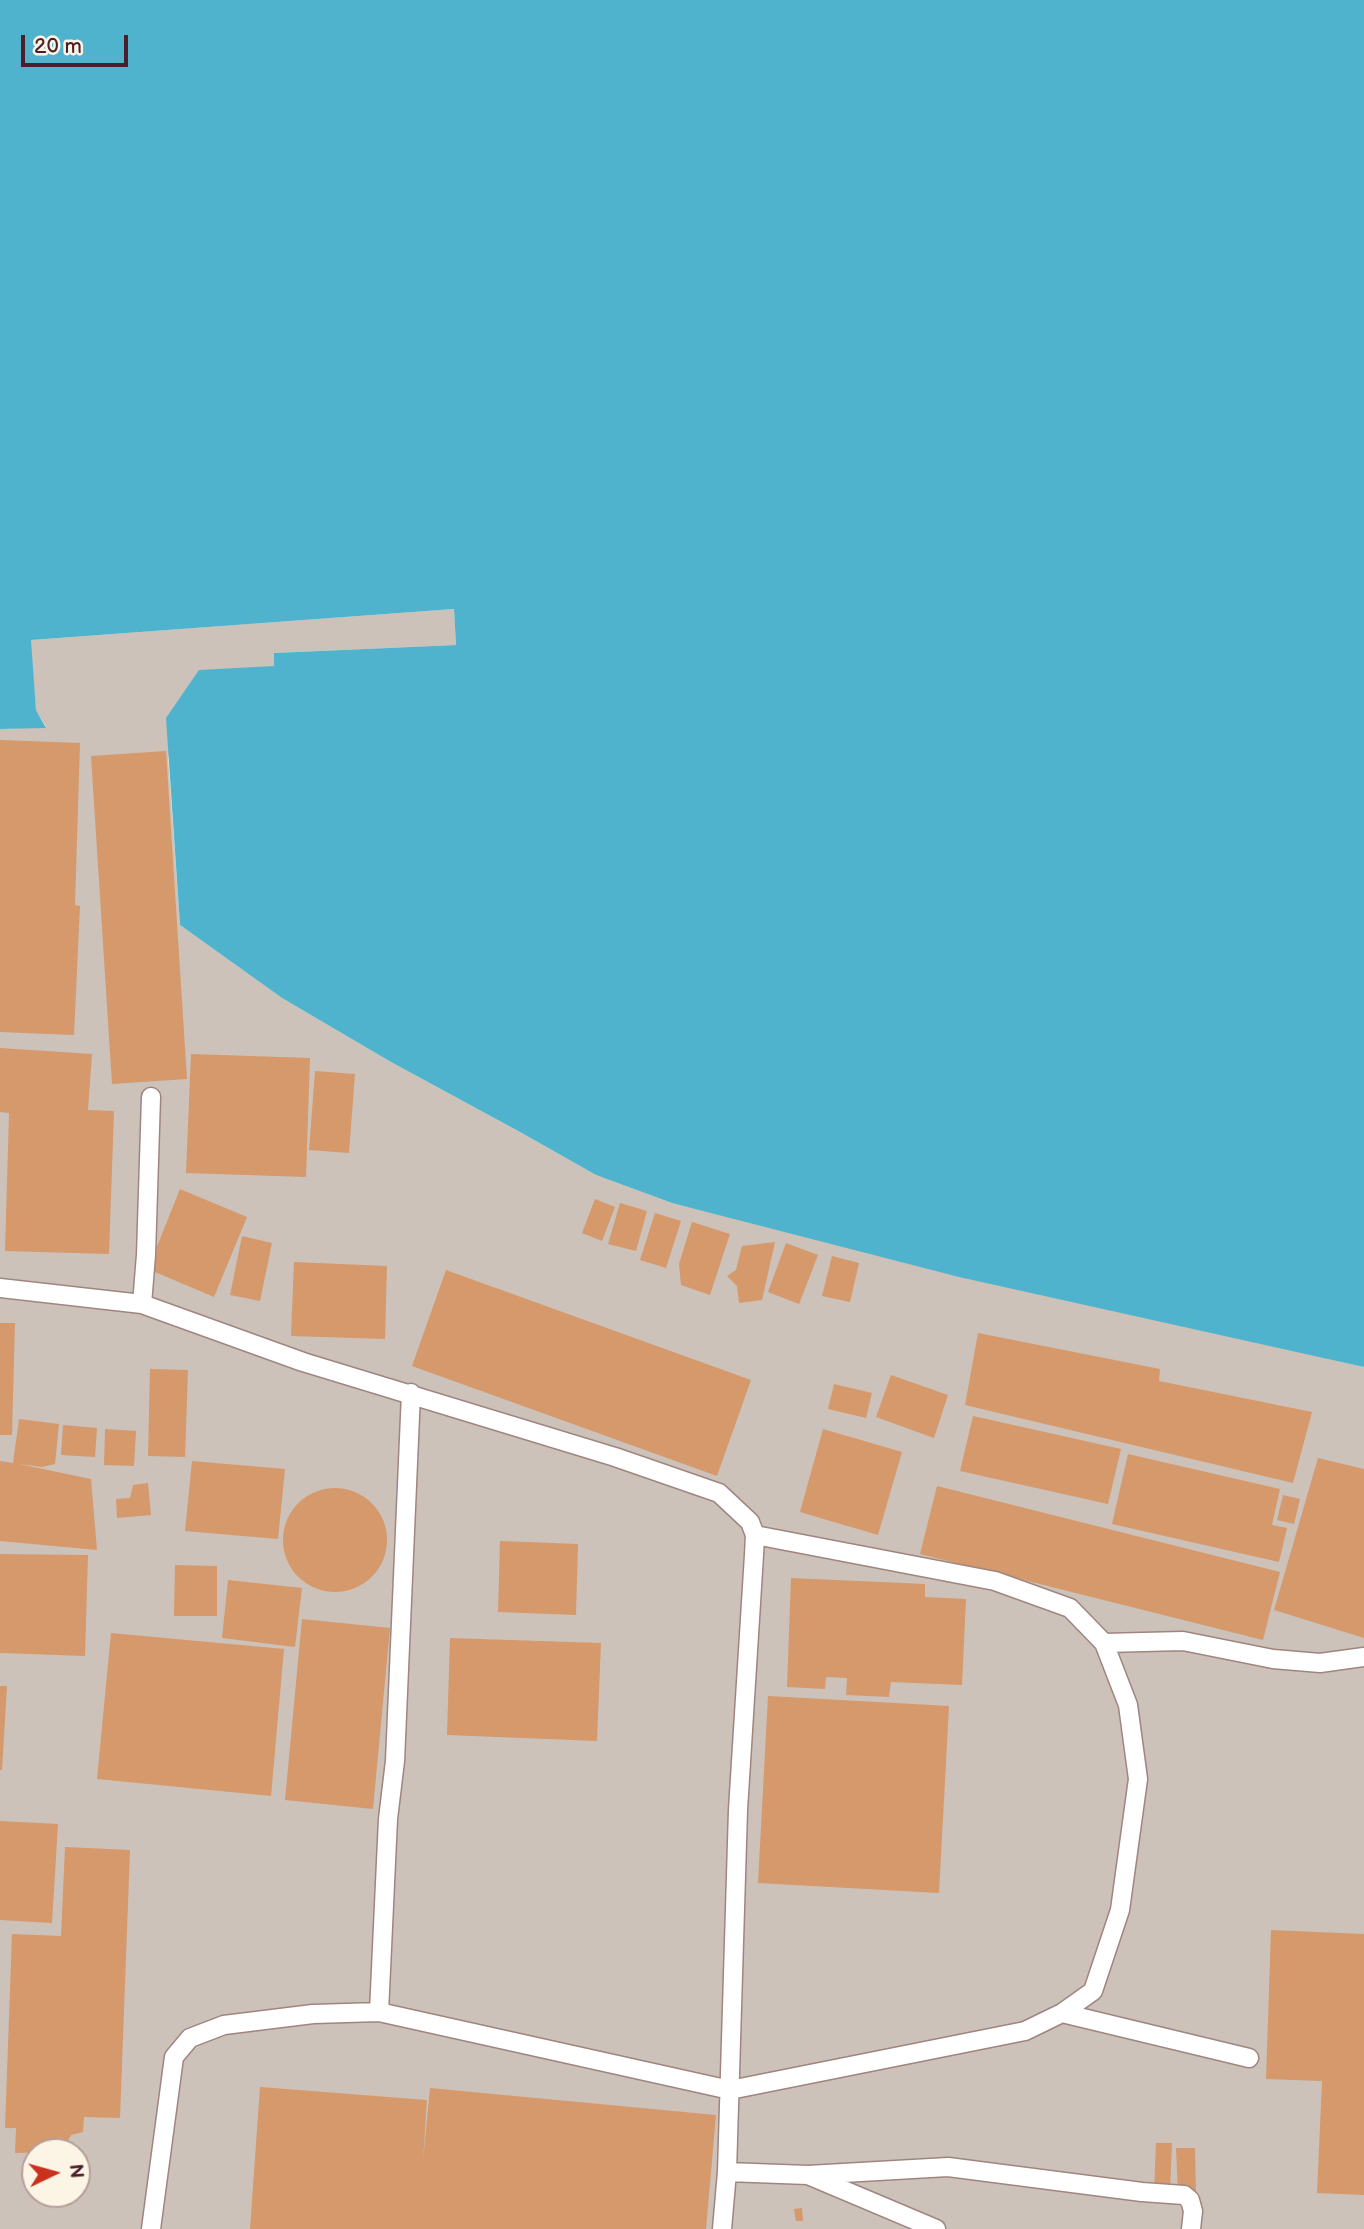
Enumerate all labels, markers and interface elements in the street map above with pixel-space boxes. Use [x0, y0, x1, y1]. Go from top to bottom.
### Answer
scale bar [24, 21, 131, 65]
text: 20 m [34, 34, 82, 59]
north arrow [21, 2138, 91, 2208]
text: N [63, 2163, 88, 2179]

